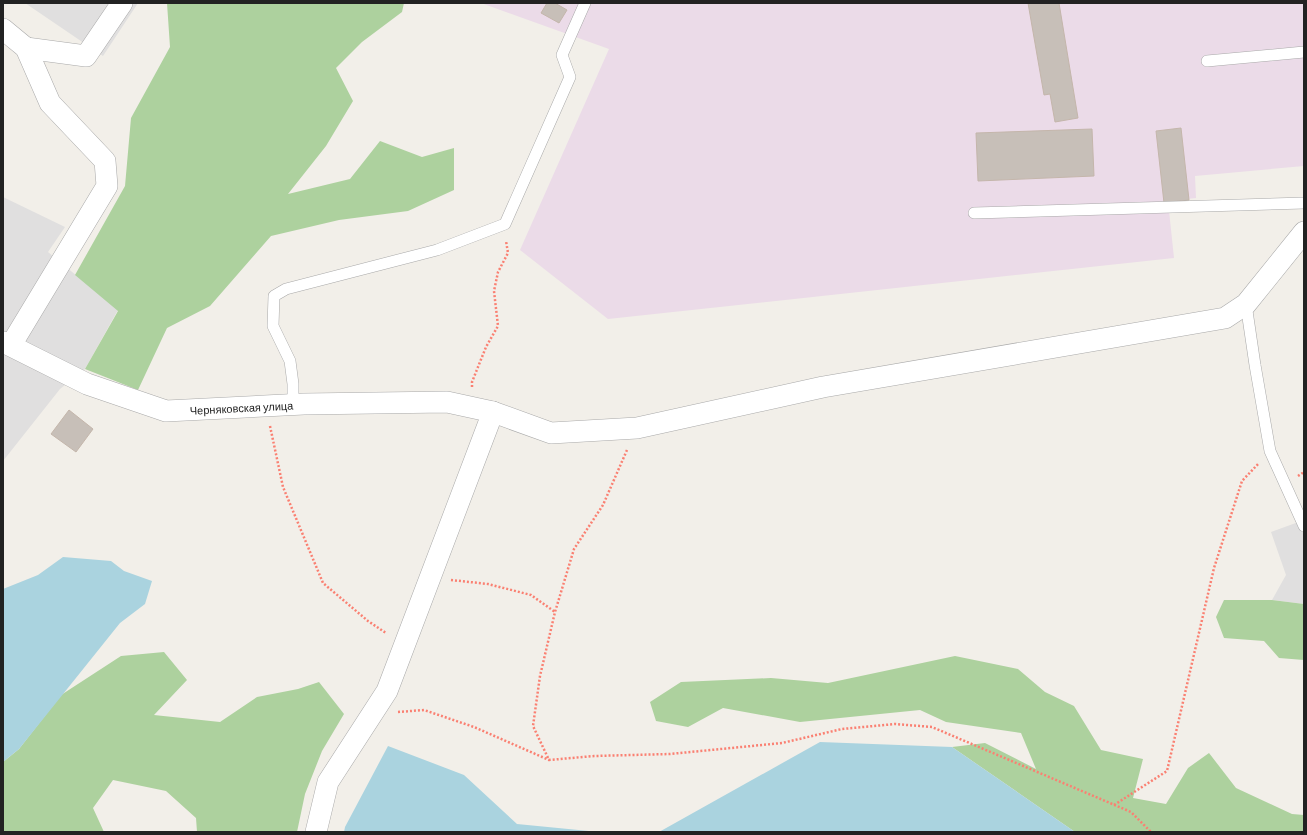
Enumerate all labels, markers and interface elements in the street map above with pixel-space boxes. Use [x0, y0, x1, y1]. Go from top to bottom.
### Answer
street label: Черняковская улица [189, 398, 294, 416]

